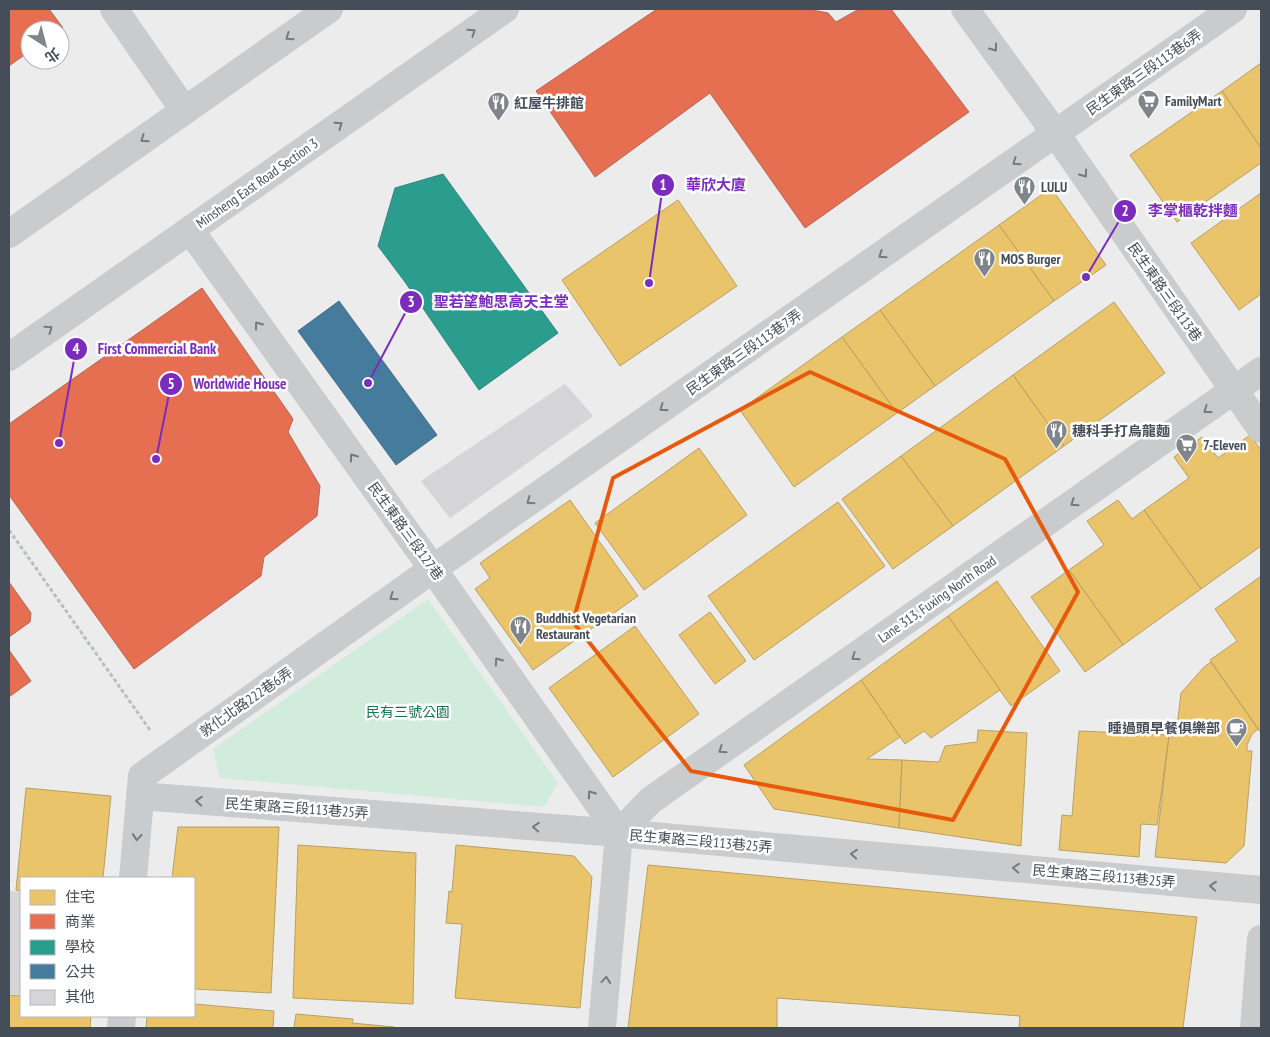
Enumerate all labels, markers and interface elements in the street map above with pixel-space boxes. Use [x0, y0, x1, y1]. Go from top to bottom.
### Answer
north arrow [20, 20, 70, 70]
street label: 民生東路三段113巷6弄 [1083, 25, 1205, 119]
one-way arrow [466, 29, 476, 38]
one-way arrow [285, 31, 295, 40]
one-way arrow [988, 42, 997, 52]
text: 北 [42, 44, 64, 67]
supermarket icon: FamilyMart [1137, 89, 1161, 120]
restaurant icon: 紅屋牛排館 [486, 91, 510, 122]
place label: FamilyMart [1165, 92, 1222, 110]
place label: 紅屋牛排館 [514, 94, 584, 112]
one-way arrow [333, 122, 343, 131]
one-way arrow [141, 132, 150, 142]
street label: Minsheng East Road Section 3 [192, 134, 322, 232]
one-way arrow [1012, 156, 1022, 165]
one-way arrow [1078, 169, 1087, 178]
callout: 華欣大廈 [651, 170, 756, 200]
text: 1 [659, 175, 667, 194]
text: 華欣大廈 [686, 175, 746, 194]
restaurant icon: LULU [1013, 175, 1037, 206]
place label: LULU [1041, 178, 1067, 196]
callout: 李掌櫃乾拌麵 [1113, 196, 1248, 226]
text: 2 [1121, 201, 1129, 220]
text: 李掌櫃乾拌麵 [1148, 201, 1238, 220]
street label: 民生東路三段113巷 [1124, 239, 1206, 345]
restaurant icon: MOS Burger [973, 247, 997, 278]
one-way arrow [879, 249, 888, 258]
place label: MOS Burger [1001, 250, 1061, 268]
callout: 聖若望鮑思高天主堂 [399, 287, 579, 317]
text: 3 [407, 292, 415, 311]
text: 聖若望鮑思高天主堂 [433, 292, 569, 311]
street label: 民生東路三段113巷7弄 [683, 305, 805, 399]
one-way arrow [255, 321, 264, 331]
one-way arrow [43, 326, 52, 335]
callout: First Commercial Bank [63, 334, 227, 364]
text: 4 [72, 339, 80, 358]
text: First Commercial Bank [98, 339, 217, 358]
callout: Worldwide House [159, 369, 297, 399]
text: 5 [167, 374, 175, 393]
text: Worldwide House [193, 374, 287, 393]
one-way arrow [659, 402, 669, 411]
one-way arrow [1203, 404, 1213, 413]
restaurant icon: 穗科手打烏龍麵 [1044, 419, 1068, 450]
place label: 穗科手打烏龍麵 [1072, 422, 1170, 440]
supermarket icon: 7-Eleven [1175, 433, 1199, 464]
place label: 7-Eleven [1203, 436, 1246, 454]
one-way arrow [350, 454, 358, 463]
street label: 民生東路三段127巷 [364, 478, 448, 584]
one-way arrow [526, 495, 536, 504]
one-way arrow [1070, 497, 1080, 506]
street label: Lane 313, Fuxing North Road [874, 551, 1000, 647]
one-way arrow [390, 591, 399, 601]
place label: Buddhist Vegetarian Restaurant [536, 609, 636, 643]
restaurant icon: Buddhist Vegetarian Restaurant [508, 614, 532, 645]
one-way arrow [851, 651, 861, 660]
one-way arrow [495, 657, 504, 667]
street label: 敦化北路222巷6弄 [196, 663, 296, 741]
park label: 民有三號公園 [366, 703, 450, 721]
cafe icon: 睡過頭早餐俱樂部 [1224, 716, 1248, 747]
place label: 睡過頭早餐俱樂部 [1108, 719, 1220, 737]
one-way arrow [718, 744, 728, 753]
one-way arrow [588, 790, 597, 799]
street label: 民生東路三段113巷25弄 [225, 794, 369, 822]
one-way arrow [195, 795, 203, 806]
one-way arrow [531, 822, 539, 833]
street label: 民生東路三段113巷25弄 [629, 826, 773, 856]
one-way arrow [132, 834, 143, 842]
one-way arrow [850, 849, 858, 860]
street label: 民生東路三段113巷25弄 [1032, 861, 1176, 891]
one-way arrow [1012, 863, 1020, 874]
legend [20, 877, 195, 1017]
one-way arrow [1208, 880, 1216, 891]
text: 住宅 [65, 887, 95, 906]
text: 商業 [65, 912, 95, 931]
text: 學校 [65, 937, 95, 956]
text: 公共 [65, 962, 95, 981]
one-way arrow [600, 975, 611, 983]
text: 其他 [65, 987, 95, 1006]

